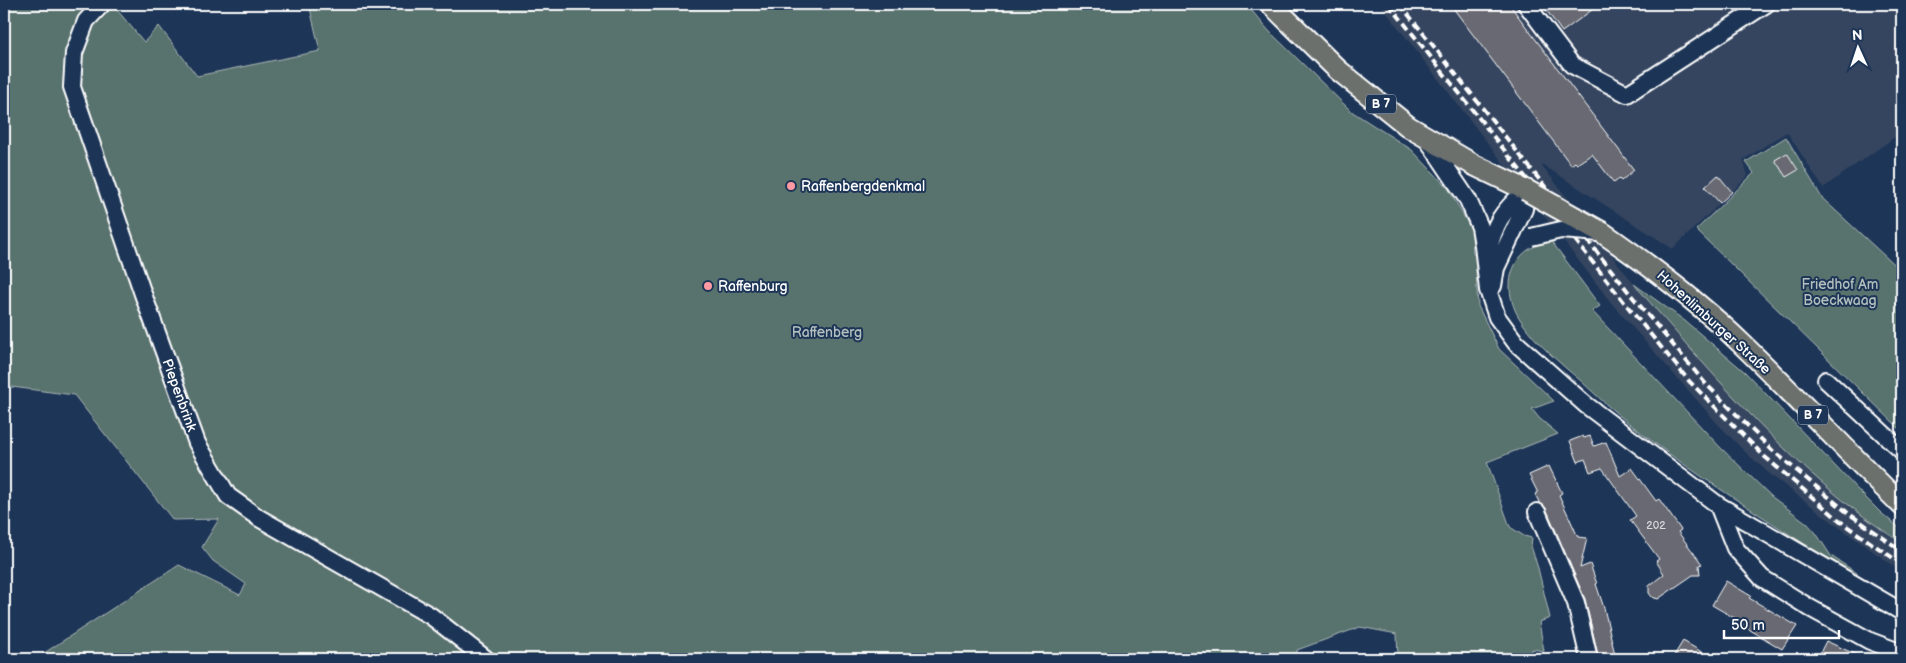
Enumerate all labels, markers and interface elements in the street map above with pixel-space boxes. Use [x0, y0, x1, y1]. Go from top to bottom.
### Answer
north arrow [1834, 22, 1884, 72]
text: N [1852, 27, 1863, 44]
road number: B 7 [1366, 95, 1396, 114]
place label: Raffenbergdenkmal [801, 178, 925, 195]
marker: Raffenbergdenkmal [785, 180, 797, 192]
street label: Hohenlimburger Straße [1653, 267, 1774, 378]
park label: Friedhof Am Boeckwaag [1802, 276, 1878, 309]
place label: Raffenburg [718, 278, 788, 295]
marker: Raffenburg [702, 280, 714, 292]
park label: Raffenberg [792, 324, 862, 341]
street label: Piepenbrink [159, 357, 201, 434]
road number: B 7 [1798, 406, 1828, 424]
house number: 202 [1646, 519, 1666, 532]
scale bar [1724, 608, 1838, 640]
text: 50 m [1731, 616, 1765, 635]

